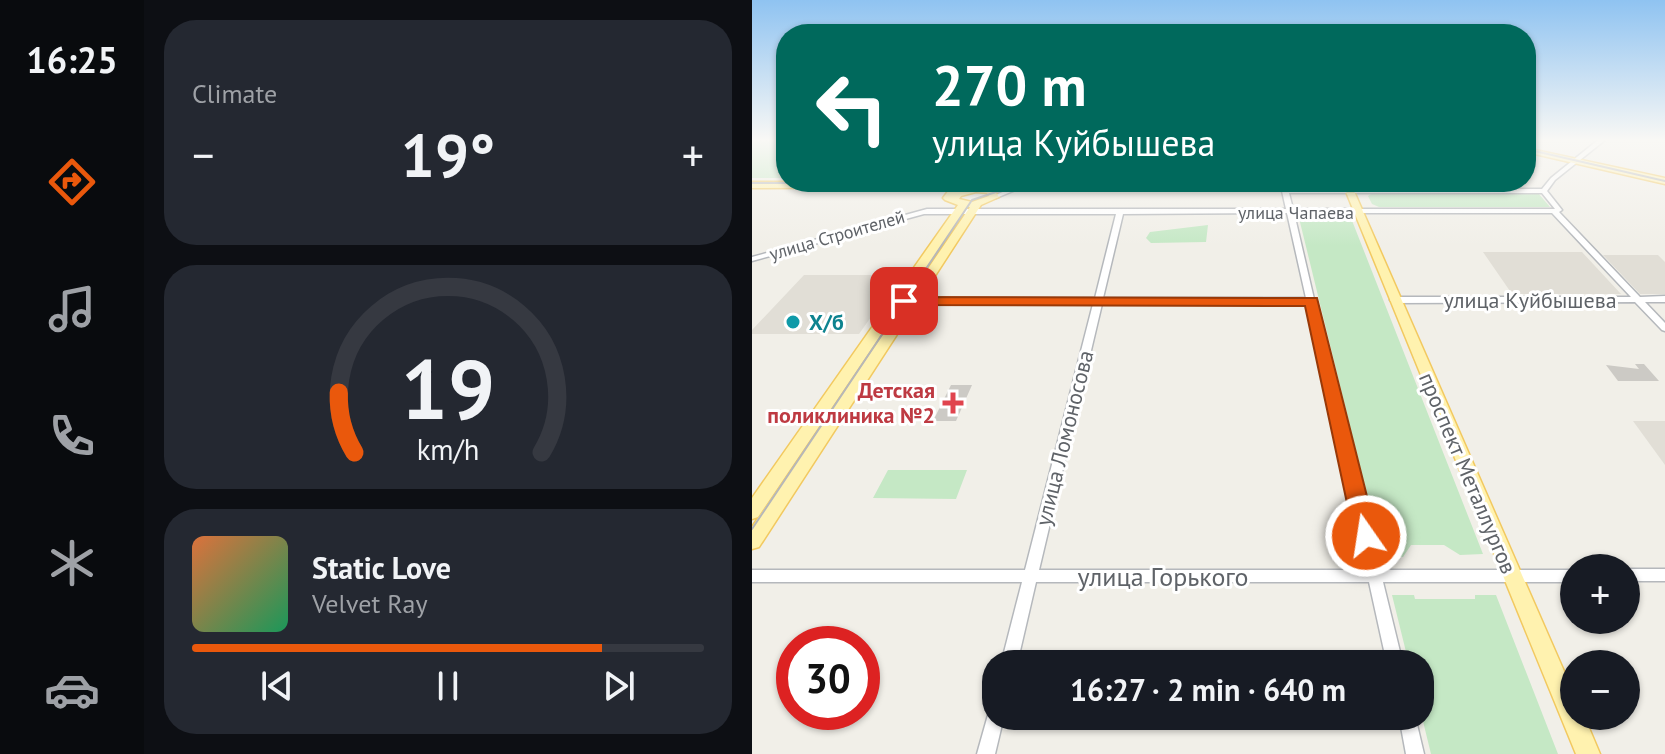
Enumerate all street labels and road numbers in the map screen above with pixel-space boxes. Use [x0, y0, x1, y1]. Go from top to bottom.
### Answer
street label: улица Чапаева [1238, 201, 1354, 224]
street label: улица Строителей [767, 205, 907, 265]
street label: улица Куйбышева [1443, 286, 1617, 314]
street label: улица Ломоносова [1029, 347, 1099, 529]
street label: проспект Металлургов [1413, 368, 1523, 578]
street label: улица Горького [1077, 560, 1249, 593]

